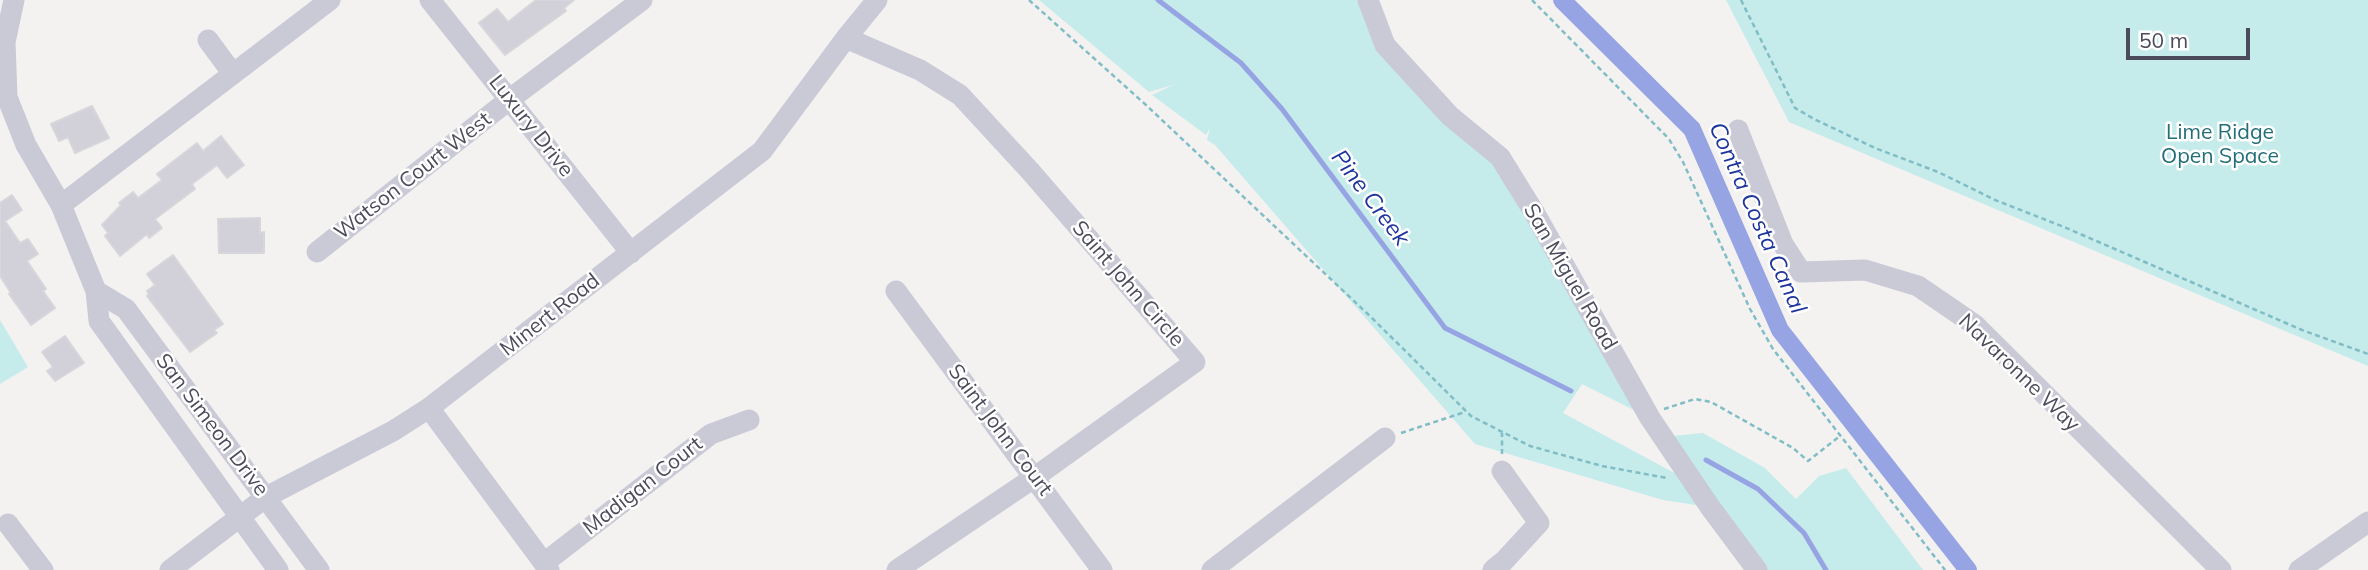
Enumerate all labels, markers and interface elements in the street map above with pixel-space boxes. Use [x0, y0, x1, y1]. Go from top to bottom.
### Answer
scale bar [2130, 14, 2254, 58]
text: 50 m [2139, 27, 2188, 53]
street label: Luxury Drive [483, 70, 579, 182]
street label: Watson Court West [329, 107, 497, 245]
water label: Contra Costa Canal [1702, 118, 1812, 318]
park label: Lime Ridge Open Space [2161, 120, 2279, 170]
water label: Pine Creek [1325, 144, 1415, 252]
street label: San Miguel Road [1518, 199, 1622, 355]
street label: Saint John Circle [1067, 216, 1189, 352]
street label: Minert Road [495, 268, 605, 362]
street label: Navaronne Way [1953, 309, 2085, 437]
street label: San Simeon Drive [150, 349, 274, 501]
street label: Saint John Court [942, 359, 1058, 501]
street label: Madigan Court [578, 432, 708, 540]

